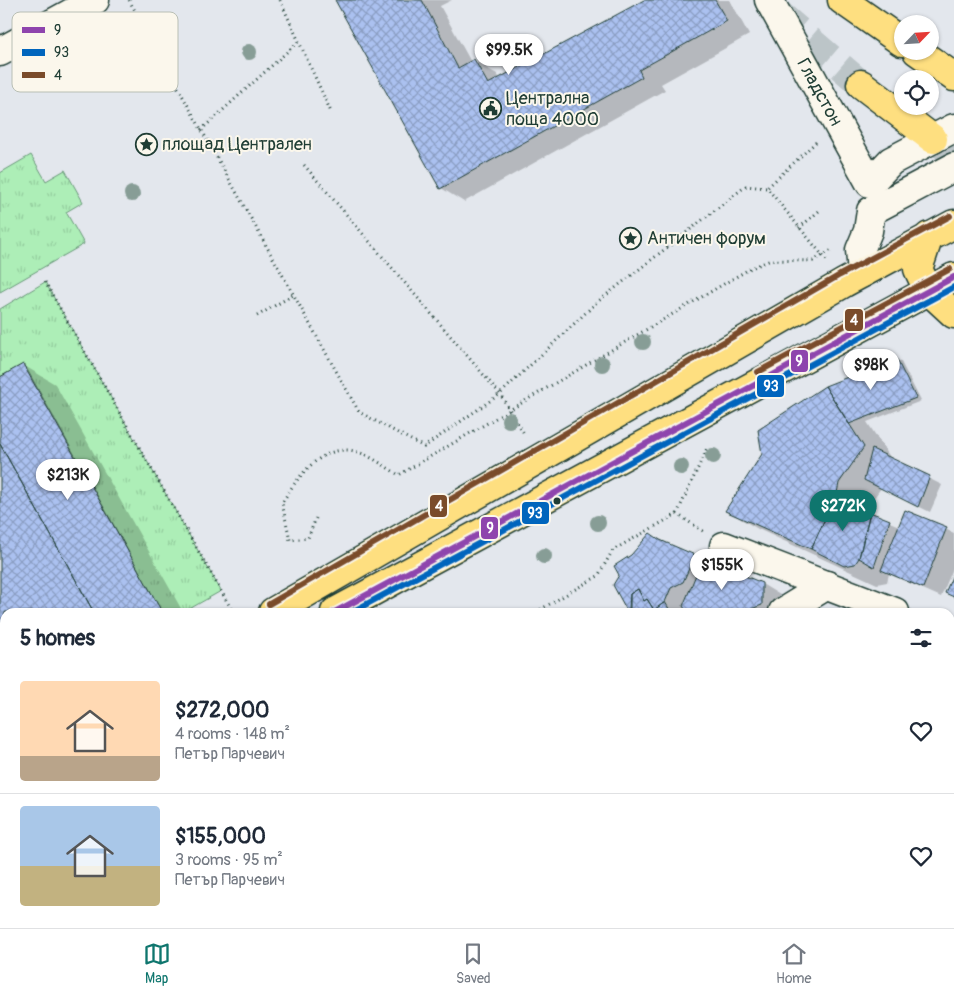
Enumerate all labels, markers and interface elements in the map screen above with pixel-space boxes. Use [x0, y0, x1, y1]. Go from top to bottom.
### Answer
legend [12, 12, 178, 92]
north arrow [894, 15, 939, 60]
map controls [894, 15, 939, 115]
text: 9 [54, 22, 61, 39]
pin: $99.5K [468, 34, 550, 76]
text: $99.5K [486, 40, 532, 60]
text: 93 [54, 44, 69, 61]
street label: Гладстон [791, 54, 847, 130]
text: 4 [54, 67, 62, 84]
button: locate [894, 70, 939, 115]
place label: Централна поща 4000 [506, 87, 599, 131]
public building icon: Централна поща 4000 [478, 96, 502, 120]
place icon: площад Централен [134, 132, 158, 156]
place label: площад Централен [162, 133, 312, 156]
place icon: Античен форум [619, 226, 643, 250]
place label: Античен форум [647, 227, 766, 250]
line badge: 4 [844, 308, 864, 332]
text: 4 [850, 312, 859, 329]
pin: $98K [841, 348, 901, 391]
line badge: 9 [790, 349, 809, 373]
text: 9 [795, 353, 803, 370]
text: $98K [854, 355, 888, 375]
line badge: 93 [756, 374, 785, 398]
text: 93 [763, 378, 779, 395]
pin: $213K [33, 458, 103, 501]
text: $213K [47, 465, 89, 485]
pin: $272K [808, 490, 878, 532]
line badge: 4 [429, 494, 448, 518]
unlabelled marker [552, 496, 562, 506]
text: $272K [821, 496, 865, 516]
text: 4 [435, 498, 444, 515]
line badge: 93 [521, 501, 550, 525]
text: 93 [527, 505, 543, 522]
line badge: 9 [480, 516, 499, 540]
text: 9 [486, 520, 494, 537]
pin: $155K [687, 548, 757, 591]
text: $155K [701, 555, 743, 575]
icon: filters [907, 624, 935, 652]
text: 5 homes [20, 625, 95, 652]
text: $272,000 [175, 697, 269, 724]
icon: home [60, 701, 120, 761]
icon: heart [907, 717, 935, 745]
text: 4 rooms · 148 m² [175, 724, 290, 744]
text: Петър Парчевич [175, 744, 285, 764]
text: $155,000 [175, 823, 266, 850]
icon: home [60, 826, 120, 886]
icon: heart [907, 842, 935, 870]
text: 3 rooms · 95 m² [175, 850, 283, 870]
text: Петър Парчевич [175, 870, 285, 890]
tab: Map [143, 940, 171, 987]
tab: Saved [456, 940, 491, 987]
tab: Home [776, 940, 811, 987]

